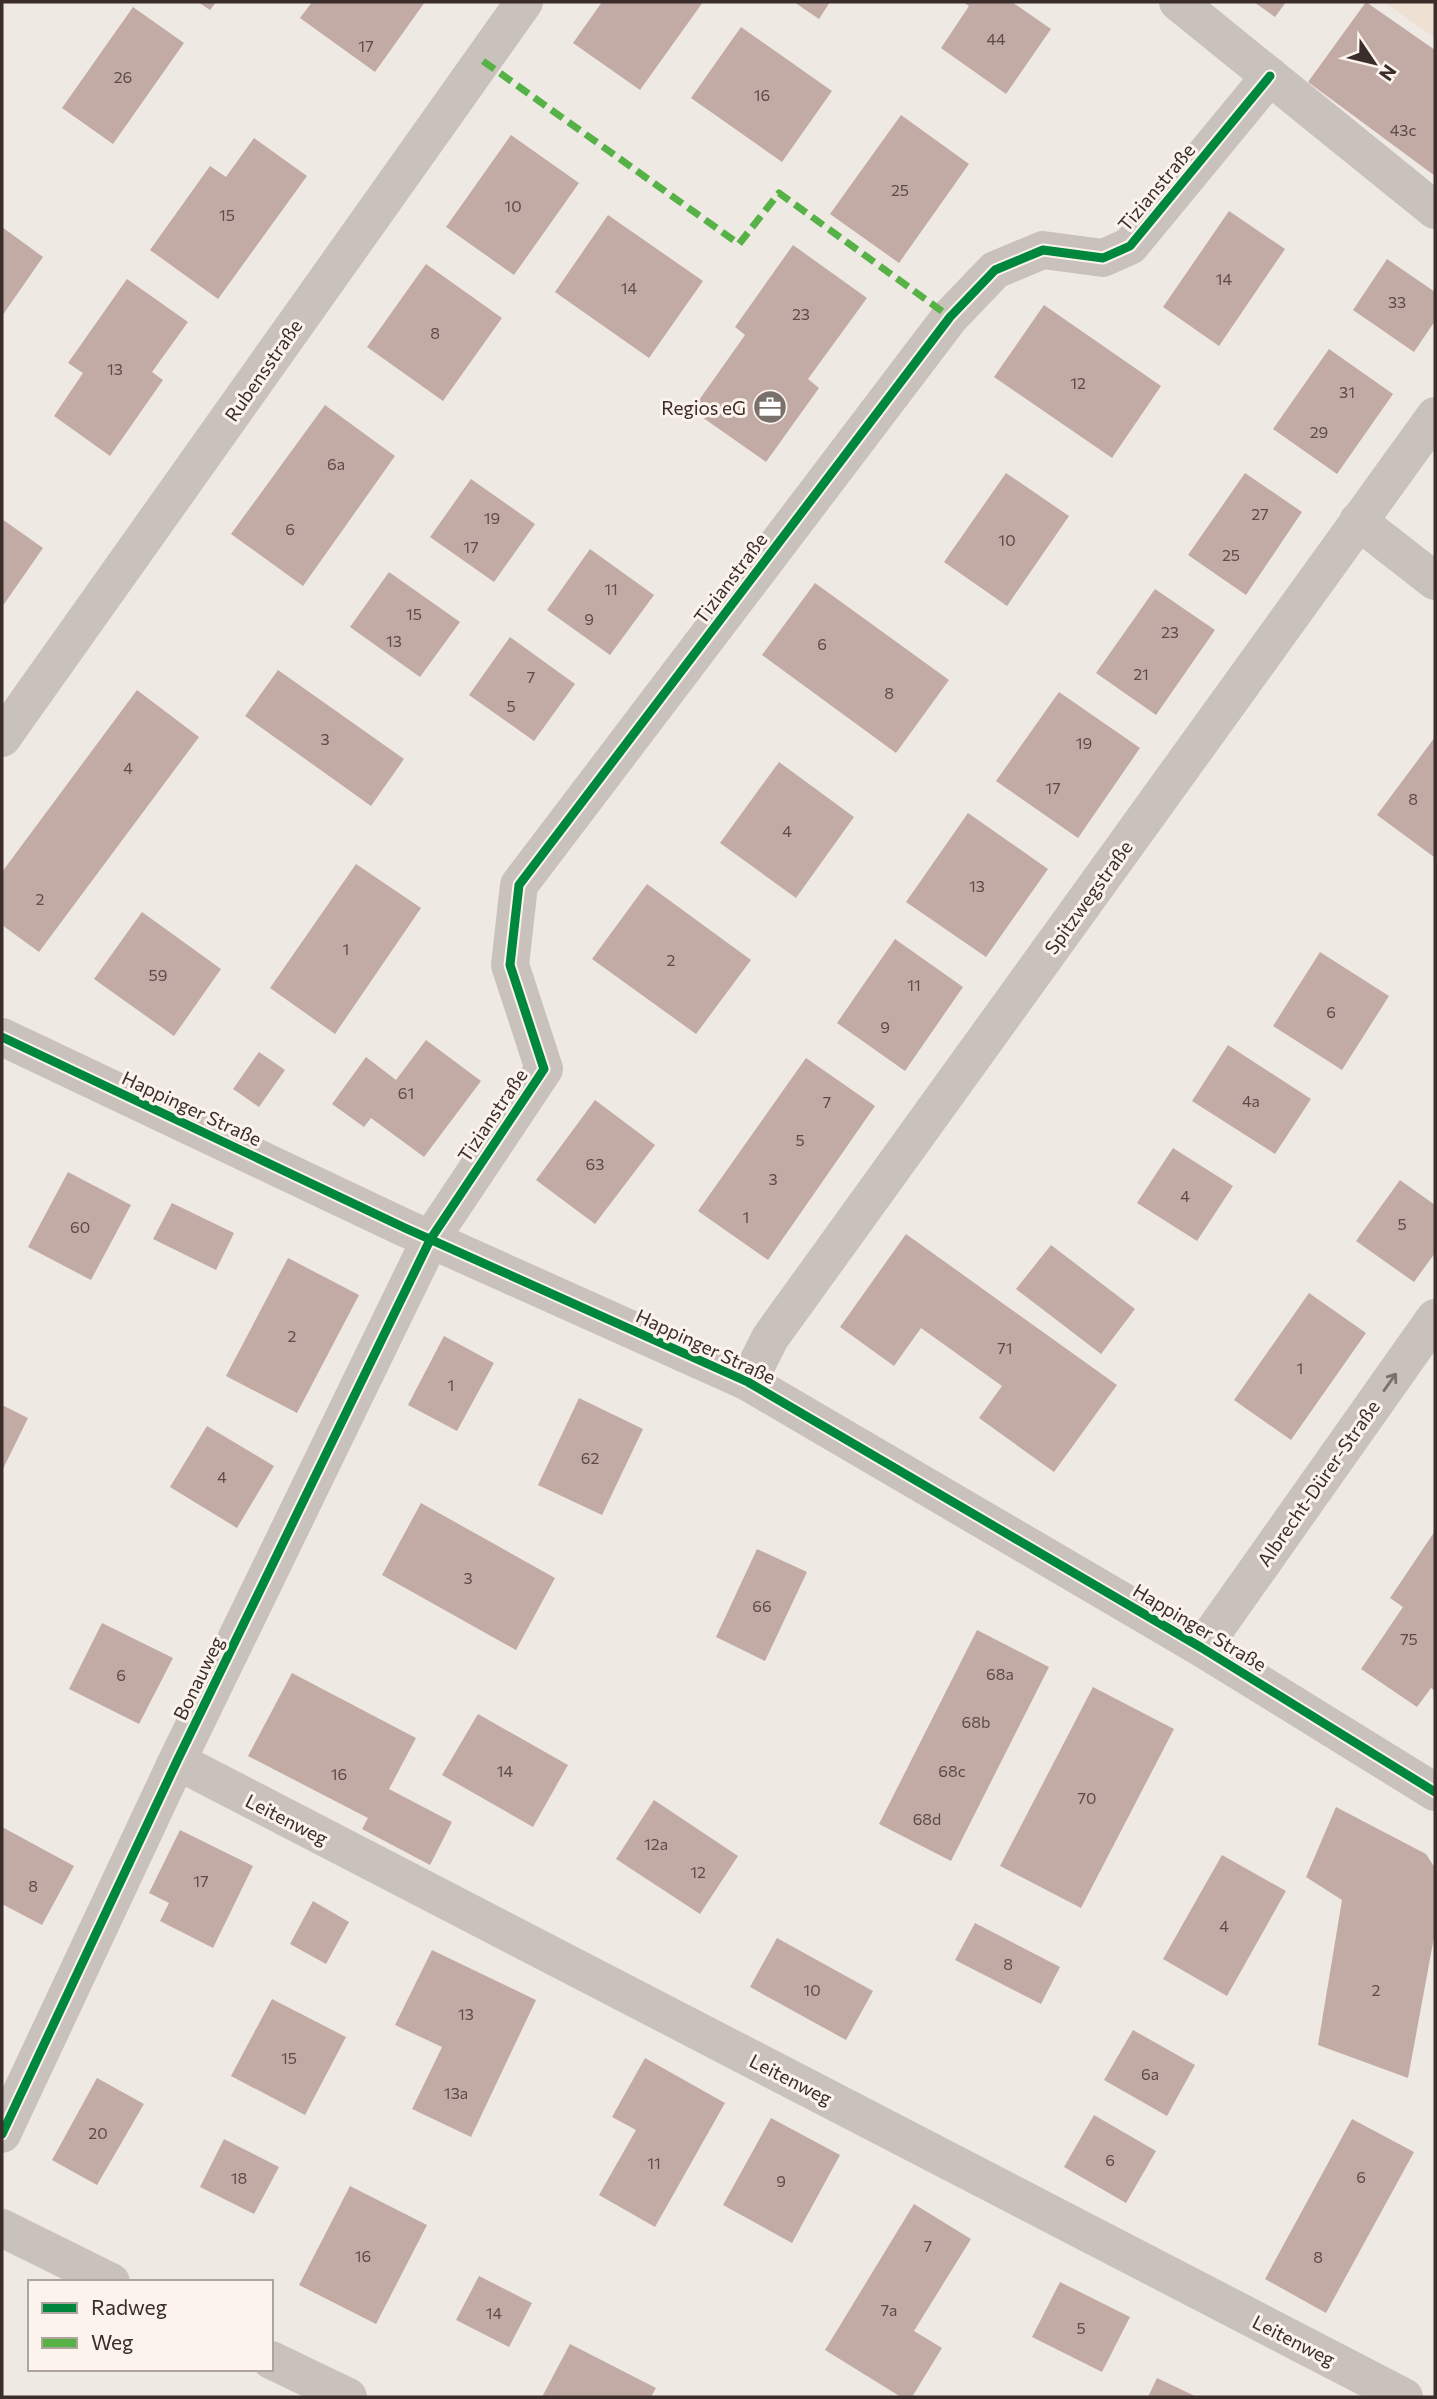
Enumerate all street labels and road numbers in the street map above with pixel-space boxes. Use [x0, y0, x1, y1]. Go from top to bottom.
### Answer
street label: Tizianstraße [1113, 138, 1199, 236]
street label: Rubensstraße [219, 315, 307, 425]
street label: Tizianstraße [688, 528, 772, 628]
street label: Spitzwegstraße [1039, 836, 1137, 958]
street label: Tizianstraße [452, 1064, 532, 1166]
street label: Happinger Straße [119, 1066, 265, 1150]
street label: Happinger Straße [633, 1304, 779, 1388]
street label: Albrecht-Dürer-Straße [1252, 1395, 1384, 1571]
street label: Happinger Straße [1129, 1578, 1271, 1676]
street label: Bonauweg [168, 1632, 228, 1724]
street label: Leitenweg [242, 1788, 332, 1850]
street label: Leitenweg [746, 2048, 836, 2110]
street label: Leitenweg [1249, 2309, 1339, 2371]

